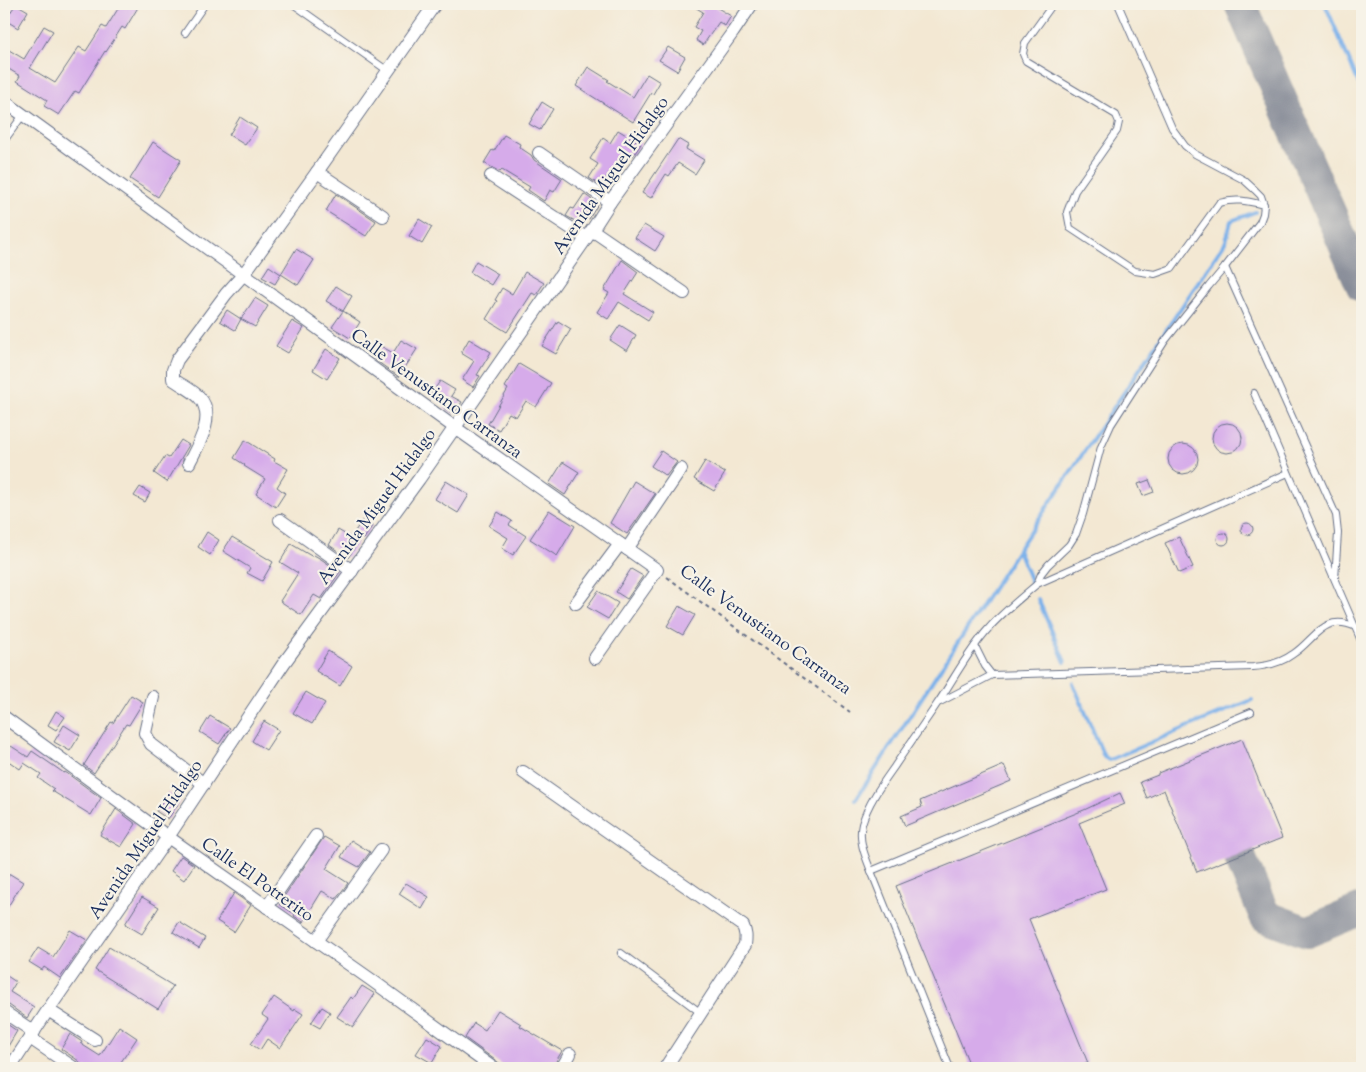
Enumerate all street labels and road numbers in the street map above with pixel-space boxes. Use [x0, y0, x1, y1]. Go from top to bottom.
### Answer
street label: Avenida Miguel Hidalgo [547, 92, 676, 261]
street label: Calle Venustiano Carranza [344, 323, 527, 466]
street label: Avenida Miguel Hidalgo [312, 423, 443, 591]
street label: Calle Venustiano Carranza [673, 559, 856, 702]
street label: Avenida Miguel Hidalgo [83, 755, 210, 925]
street label: Calle El Potrerito [195, 832, 319, 929]

